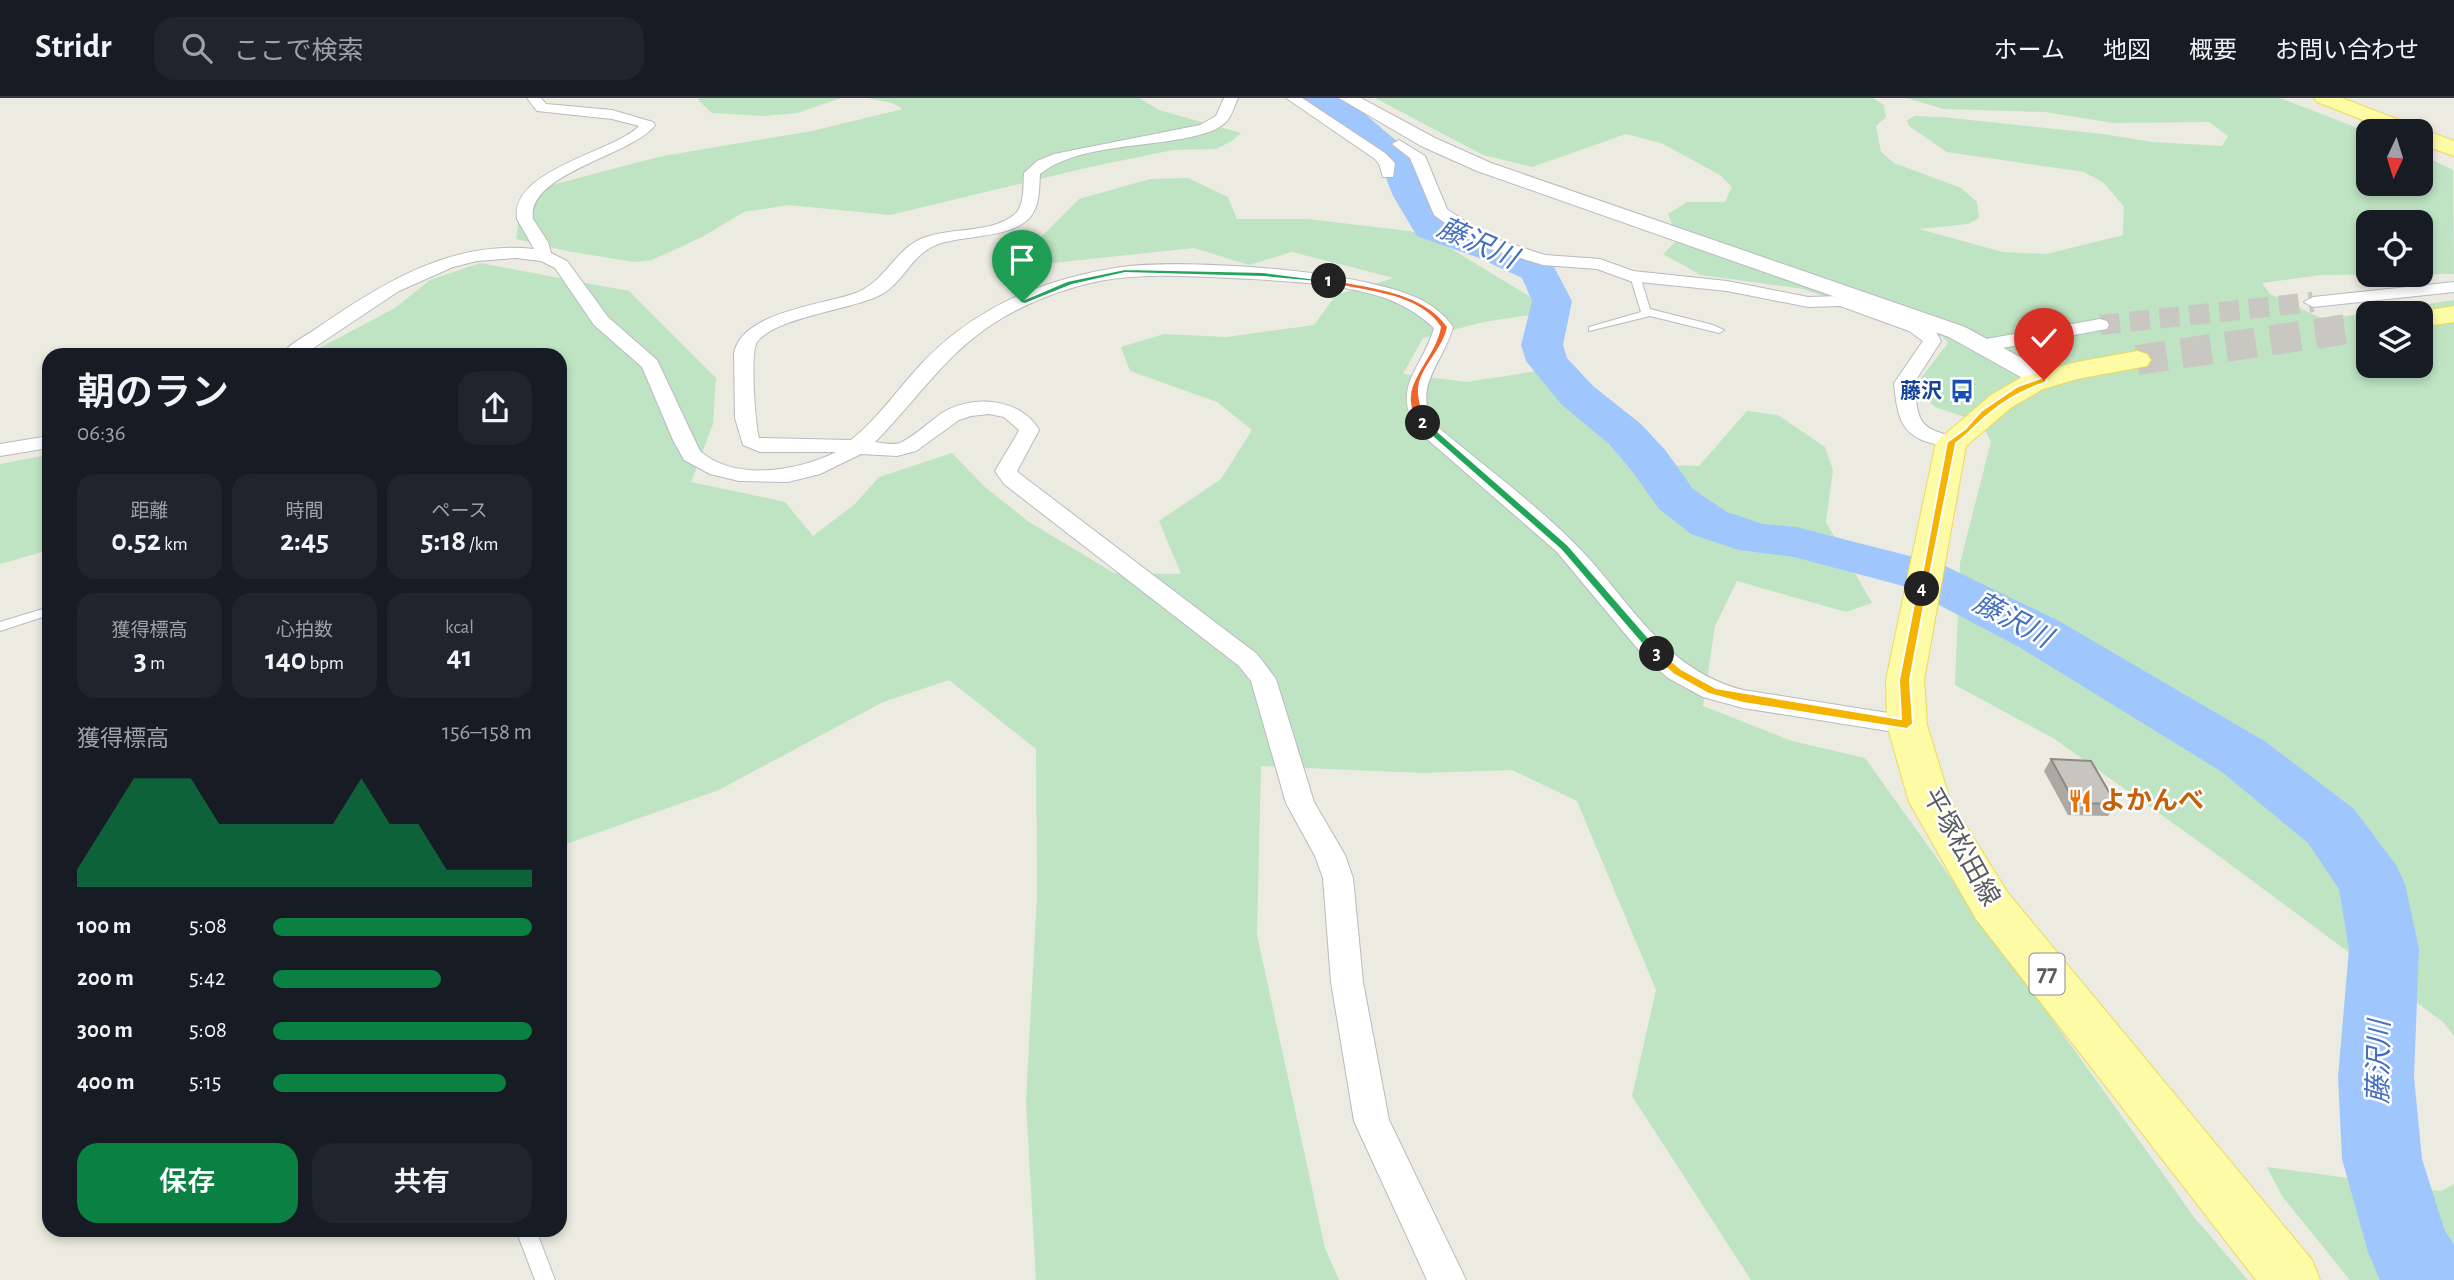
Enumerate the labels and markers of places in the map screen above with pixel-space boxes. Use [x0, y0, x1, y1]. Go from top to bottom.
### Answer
pin [992, 230, 1052, 302]
pin: 1 [1312, 264, 1346, 298]
pin [2014, 308, 2074, 380]
bus stop icon: 藤沢 [1948, 377, 1976, 405]
place label: 藤沢 [1900, 380, 1942, 402]
pin: 2 [1406, 406, 1440, 440]
pin: 4 [1904, 572, 1940, 606]
pin: 3 [1640, 636, 1674, 672]
restaurant icon: よかんべ [2066, 787, 2094, 815]
place label: よかんべ [2100, 788, 2204, 814]

